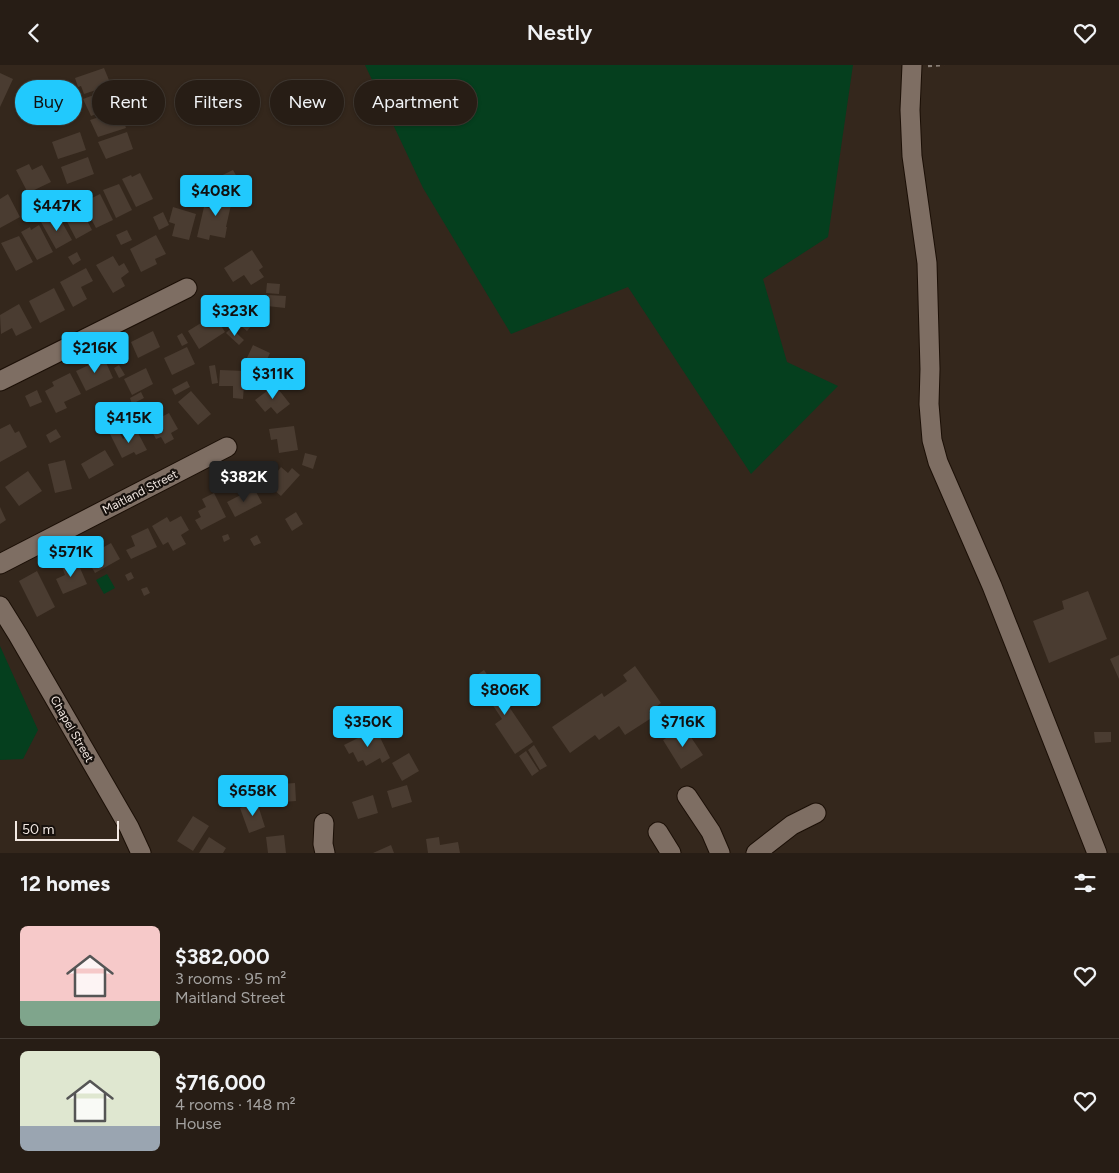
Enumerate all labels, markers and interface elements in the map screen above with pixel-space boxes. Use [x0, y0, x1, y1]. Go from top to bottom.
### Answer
icon: back [20, 19, 48, 47]
text: Nestly [527, 19, 592, 46]
icon: heart [1071, 19, 1099, 47]
chip: Buy [15, 80, 82, 125]
chip: Rent [92, 80, 165, 125]
chip: Filters [175, 80, 260, 125]
chip: New [270, 80, 344, 125]
chip: Apartment [354, 80, 477, 125]
pin: $408K [181, 175, 251, 217]
text: $408K [191, 181, 241, 200]
pin: $447K [22, 189, 92, 232]
text: $447K [33, 196, 81, 215]
pin: $323K [200, 295, 270, 337]
text: $323K [212, 301, 258, 320]
pin: $216K [60, 331, 130, 374]
text: $216K [73, 338, 117, 357]
pin: $311K [238, 357, 308, 400]
text: $311K [252, 364, 294, 383]
pin: $415K [94, 401, 164, 444]
text: $415K [106, 408, 152, 427]
pin: $382K [209, 461, 279, 503]
street label: Maitland Street [100, 467, 180, 517]
text: $382K [220, 467, 268, 486]
pin: $571K [36, 535, 106, 578]
text: $571K [49, 542, 93, 561]
pin: $806K [470, 673, 540, 716]
text: $806K [481, 680, 529, 699]
street label: Chapel Street [47, 693, 97, 765]
pin: $350K [333, 705, 403, 748]
pin: $716K [648, 705, 718, 748]
text: $350K [344, 712, 392, 731]
text: $716K [661, 712, 705, 731]
pin: $658K [218, 775, 288, 817]
text: $658K [229, 781, 277, 800]
scale bar [15, 818, 119, 841]
text: 50 m [22, 821, 54, 838]
icon: filters [1071, 869, 1099, 897]
text: 12 homes [20, 871, 110, 896]
text: $382,000 [175, 944, 270, 969]
icon: home [60, 946, 120, 1006]
icon: heart [1071, 962, 1099, 990]
text: 3 rooms · 95 m² [175, 969, 286, 988]
text: Maitland Street [175, 988, 285, 1007]
text: $716,000 [175, 1070, 266, 1095]
icon: home [60, 1071, 120, 1131]
icon: heart [1071, 1087, 1099, 1115]
text: 4 rooms · 148 m² [175, 1095, 296, 1114]
text: House [175, 1114, 221, 1133]

